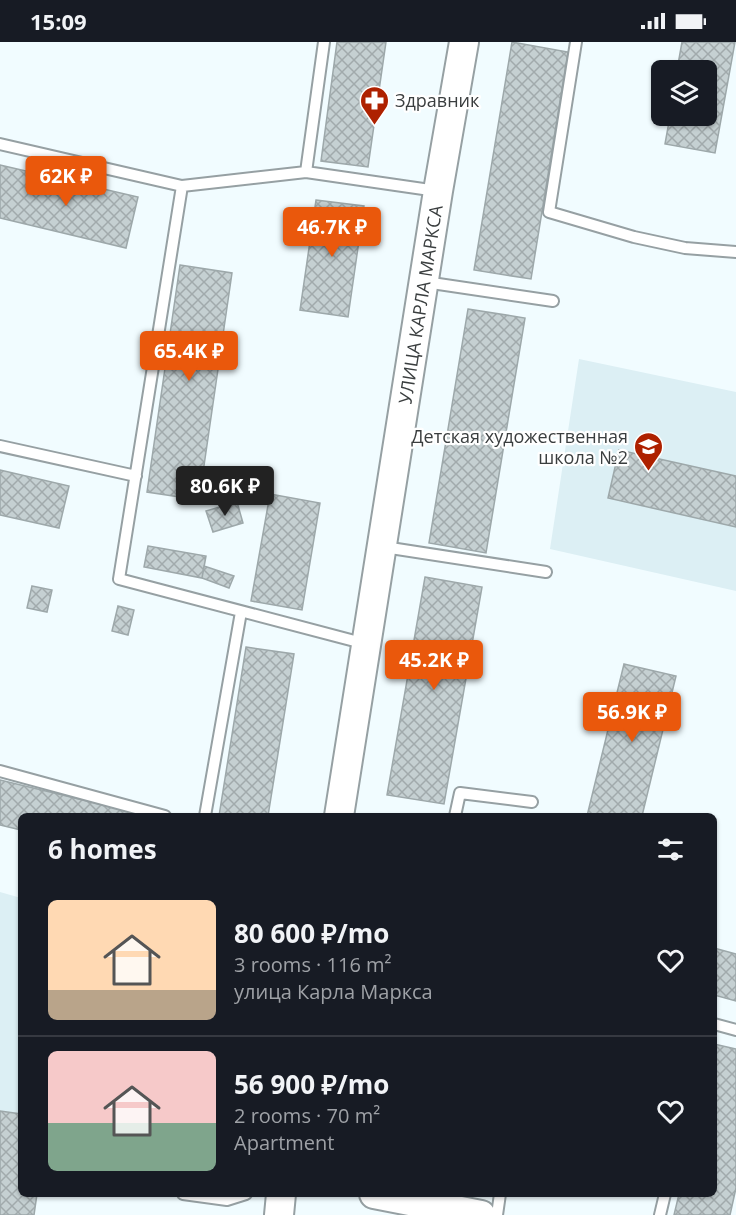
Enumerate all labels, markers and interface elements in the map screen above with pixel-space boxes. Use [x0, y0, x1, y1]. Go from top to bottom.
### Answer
text: 15:09 [30, 6, 87, 36]
map controls [651, 60, 717, 126]
button: layers [651, 60, 717, 126]
pharmacy icon: Здравник [358, 84, 390, 126]
place label: Здравник [395, 88, 480, 112]
pin: 62K ₽ [24, 156, 108, 207]
text: 62K ₽ [40, 162, 93, 189]
street label: УЛИЦА КАРЛА МАРКСА [392, 203, 448, 405]
pin: 46.7K ₽ [277, 207, 387, 258]
text: 46.7K ₽ [297, 213, 367, 240]
pin: 65.4K ₽ [134, 331, 244, 382]
text: 65.4K ₽ [154, 337, 224, 364]
place label: Детская художественная школа №2 [411, 424, 628, 469]
school or university icon: Детская художественная школа №2 [633, 430, 665, 472]
pin: 80.6K ₽ [170, 466, 280, 517]
text: 80.6K ₽ [190, 472, 260, 499]
pin: 45.2K ₽ [379, 640, 489, 691]
text: 45.2K ₽ [399, 646, 469, 673]
pin: 56.9K ₽ [577, 692, 687, 743]
text: 56.9K ₽ [597, 698, 667, 725]
text: 6 homes [48, 831, 157, 867]
icon: filters [654, 833, 687, 866]
text: 80 600 ₽/mo [234, 915, 389, 951]
icon: home [96, 924, 168, 996]
icon: heart [654, 944, 687, 977]
text: 3 rooms · 116 m² [234, 951, 392, 978]
text: улица Карла Маркса [234, 978, 433, 1005]
text: 56 900 ₽/mo [234, 1066, 389, 1102]
icon: home [96, 1075, 168, 1147]
icon: heart [654, 1095, 687, 1128]
text: 2 rooms · 70 m² [234, 1102, 380, 1129]
text: Apartment [234, 1129, 334, 1156]

